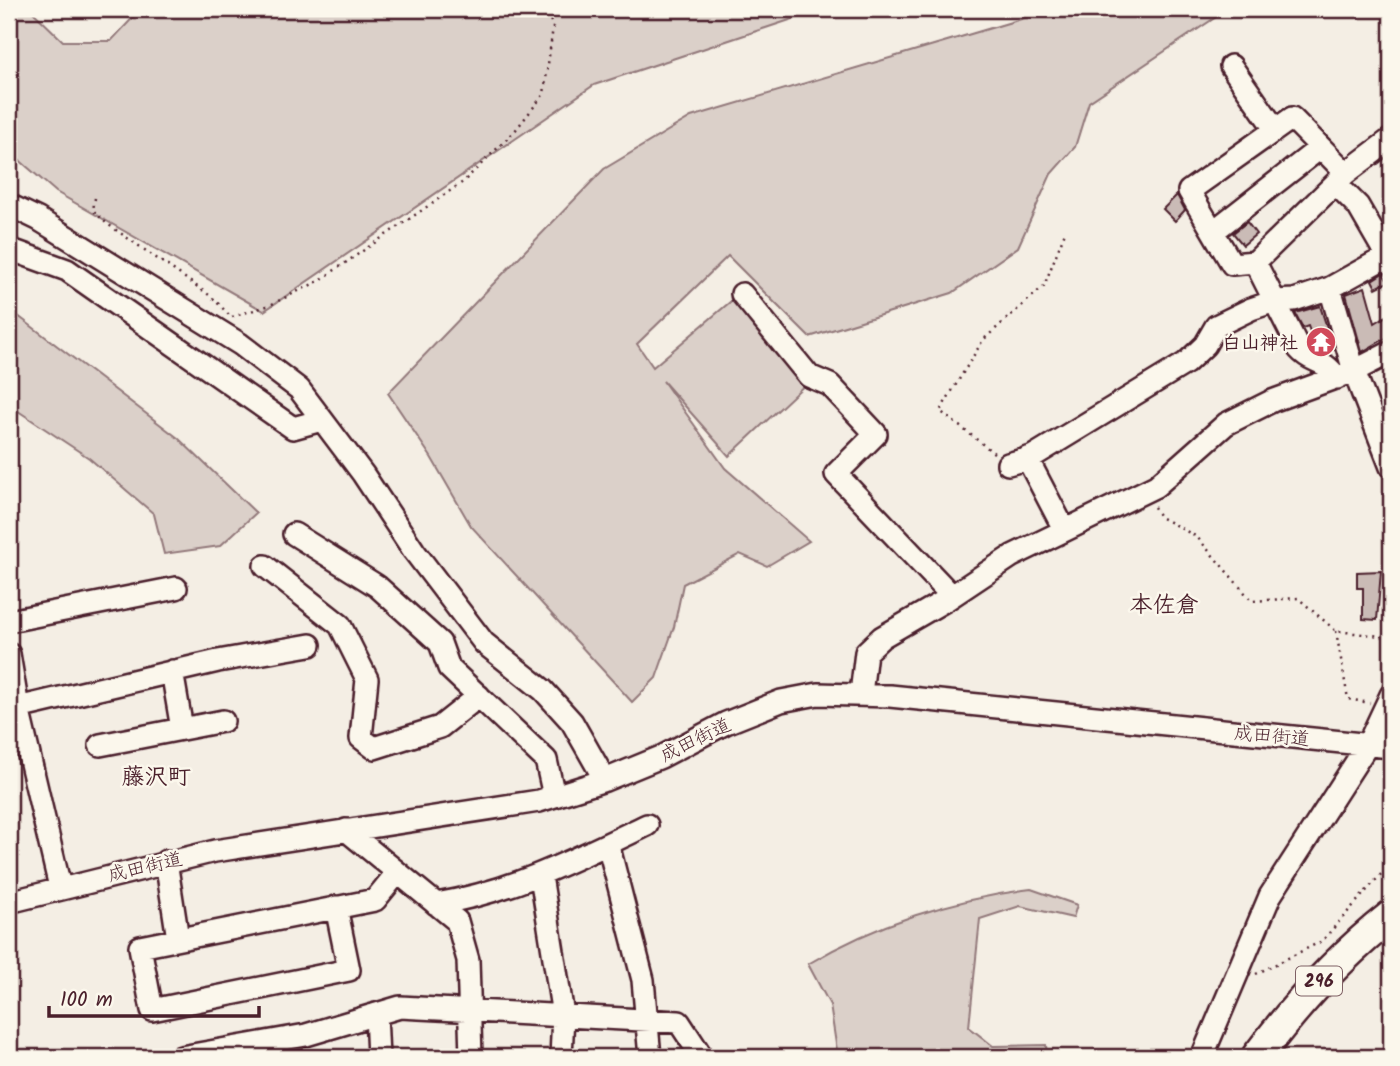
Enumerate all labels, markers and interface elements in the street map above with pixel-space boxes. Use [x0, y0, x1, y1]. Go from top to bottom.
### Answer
temple icon: 白山神社 [1304, 325, 1338, 359]
place label: 白山神社 [1222, 329, 1298, 359]
district label: 本佐倉 [1130, 588, 1199, 624]
street label: 成田街道 [655, 711, 737, 771]
street label: 成田街道 [1233, 719, 1311, 755]
district label: 藤沢町 [122, 760, 191, 796]
street label: 成田街道 [105, 845, 186, 891]
road number: 296 [1296, 966, 1342, 996]
scale bar [49, 975, 259, 1019]
text: 100 m [60, 984, 113, 1017]

